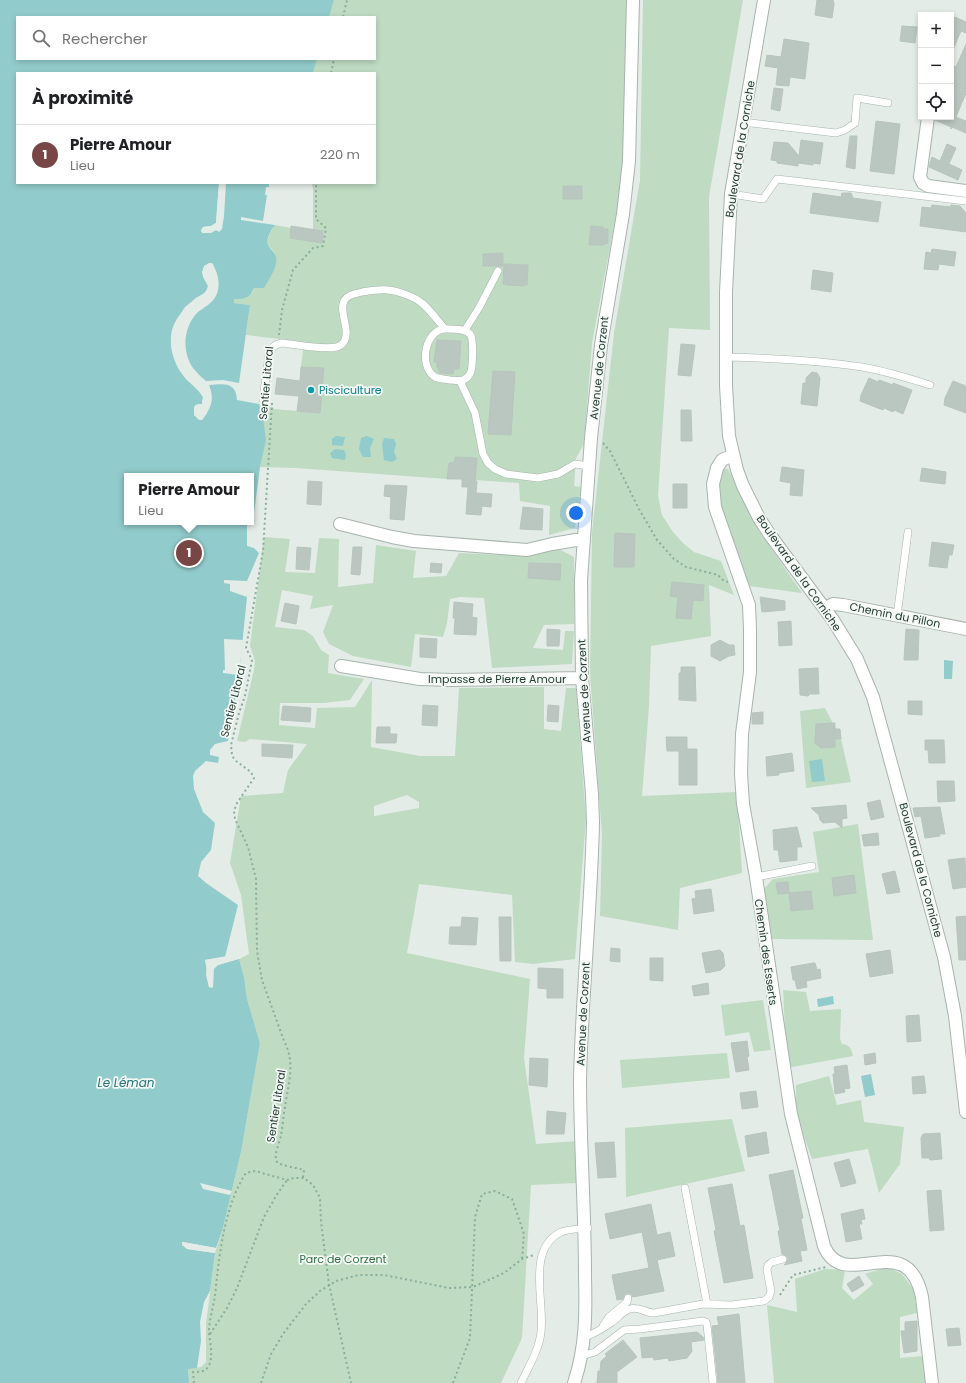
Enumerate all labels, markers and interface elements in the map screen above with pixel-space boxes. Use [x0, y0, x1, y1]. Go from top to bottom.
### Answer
map controls [918, 12, 954, 120]
button: + [918, 12, 954, 48]
search box [16, 16, 376, 60]
icon: search [30, 27, 52, 49]
text: Rechercher [62, 28, 148, 49]
button: − [918, 48, 954, 84]
street label: Boulevard de la Corniche [721, 79, 759, 219]
button: locate [918, 84, 954, 120]
text: À proximité [32, 86, 133, 110]
text: Pierre Amour [70, 134, 171, 155]
text: 1 [43, 145, 47, 164]
text: 220 m [320, 145, 360, 164]
text: Lieu [70, 156, 95, 175]
street label: Avenue de Corzent [586, 315, 612, 421]
street label: Sentier Litoral [255, 346, 277, 420]
place label: Pisciculture [319, 382, 382, 398]
marker: Pisciculture [306, 385, 316, 395]
popup [124, 473, 254, 525]
text: Pierre Amour [138, 479, 240, 500]
text: Lieu [138, 501, 164, 520]
your location [566, 503, 586, 523]
street label: Boulevard de la Corniche [753, 512, 845, 635]
pin: 1 [176, 538, 202, 568]
street label: Chemin du Pillon [848, 598, 942, 632]
street label: Avenue de Corzent [573, 639, 595, 743]
street label: Sentier Litoral [216, 663, 250, 739]
street label: Impasse de Pierre Amour [428, 671, 566, 687]
street label: Boulevard de la Corniche [895, 801, 947, 939]
street label: Chemin des Esserts [751, 898, 781, 1006]
street label: Avenue de Corzent [572, 962, 594, 1066]
street label: Sentier Litoral [262, 1068, 290, 1144]
water label: Le Léman [98, 1074, 154, 1091]
park label: Parc de Corzent [299, 1251, 387, 1267]

